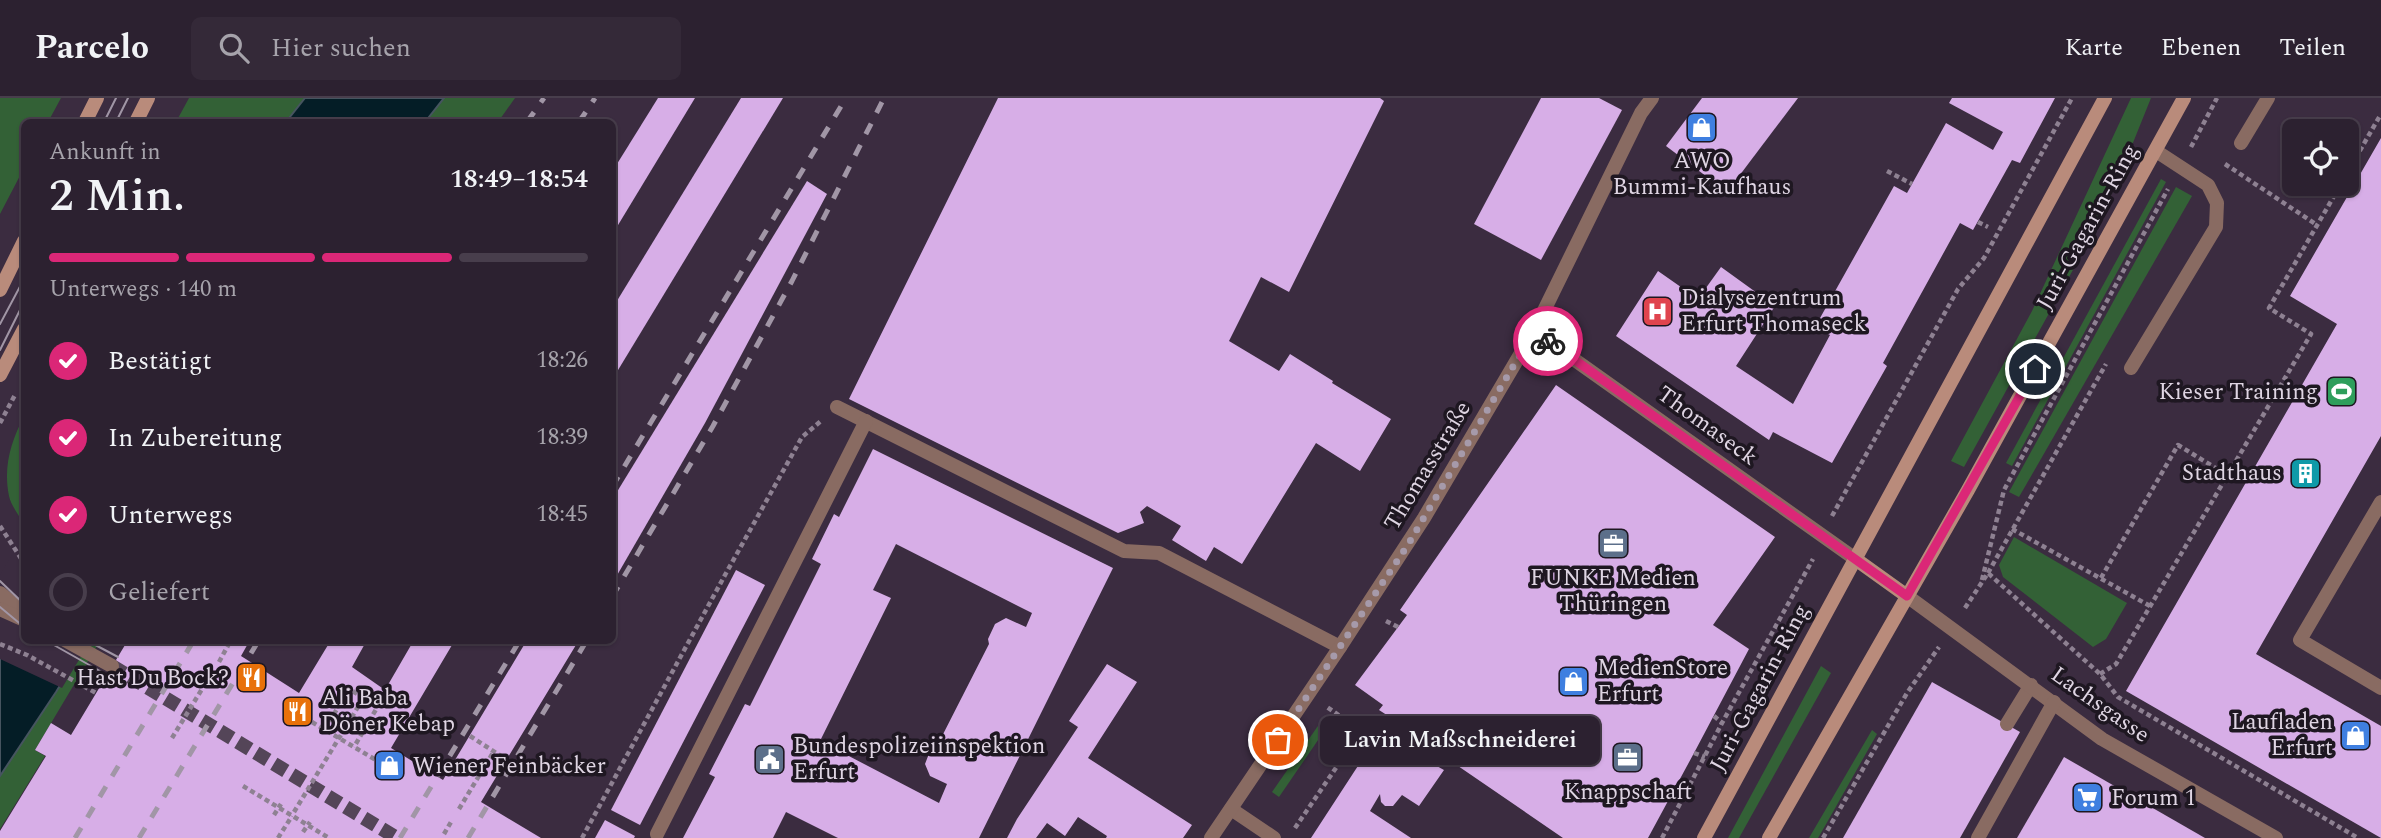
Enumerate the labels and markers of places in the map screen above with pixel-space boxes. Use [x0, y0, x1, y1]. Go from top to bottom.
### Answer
shop icon: AWO Bummi-Kaufhaus [1685, 110, 1719, 144]
place label: AWO Bummi-Kaufhaus [1613, 144, 1791, 205]
place label: Dialysezentrum Erfurt Thomaseck [1681, 281, 1866, 342]
hospital icon: Dialysezentrum Erfurt Thomaseck [1641, 294, 1675, 328]
pin [2005, 339, 2065, 399]
place label: Kieser Training [2158, 375, 2318, 410]
sports icon: Kieser Training [2324, 375, 2358, 409]
place label: Stadthaus [2182, 456, 2282, 491]
building icon: Stadthaus [2288, 456, 2322, 490]
office icon: FUNKE Medien Thüringen [1596, 527, 1630, 561]
place label: FUNKE Medien Thüringen [1530, 561, 1696, 622]
place label: MedienStore Erfurt [1597, 651, 1728, 712]
place label: Hast Du Bock? [76, 661, 229, 696]
restaurant icon: Hast Du Bock? [235, 661, 269, 695]
shop icon: MedienStore Erfurt [1557, 664, 1591, 698]
place label: Ali Baba Döner Kebap [321, 681, 455, 742]
restaurant icon: Ali Baba Döner Kebap [281, 694, 315, 728]
place label: Laufladen Erfurt [2231, 705, 2333, 766]
pin [1248, 710, 1308, 770]
callout: Lavin Maßschneiderei [1320, 716, 1600, 764]
shop icon: Laufladen Erfurt [2339, 718, 2373, 752]
place label: Bundespolizeiinspektion Erfurt [793, 729, 1045, 790]
office icon: Knappschaft [1611, 741, 1645, 775]
public building icon: Bundespolizeiinspektion Erfurt [753, 742, 787, 776]
shop icon: Wiener Feinbäcker [373, 749, 407, 783]
place label: Wiener Feinbäcker [413, 749, 606, 784]
place label: Knappschaft [1564, 775, 1692, 810]
supermarket icon: Forum 1 [2071, 781, 2105, 815]
place label: Forum 1 [2111, 781, 2196, 816]

